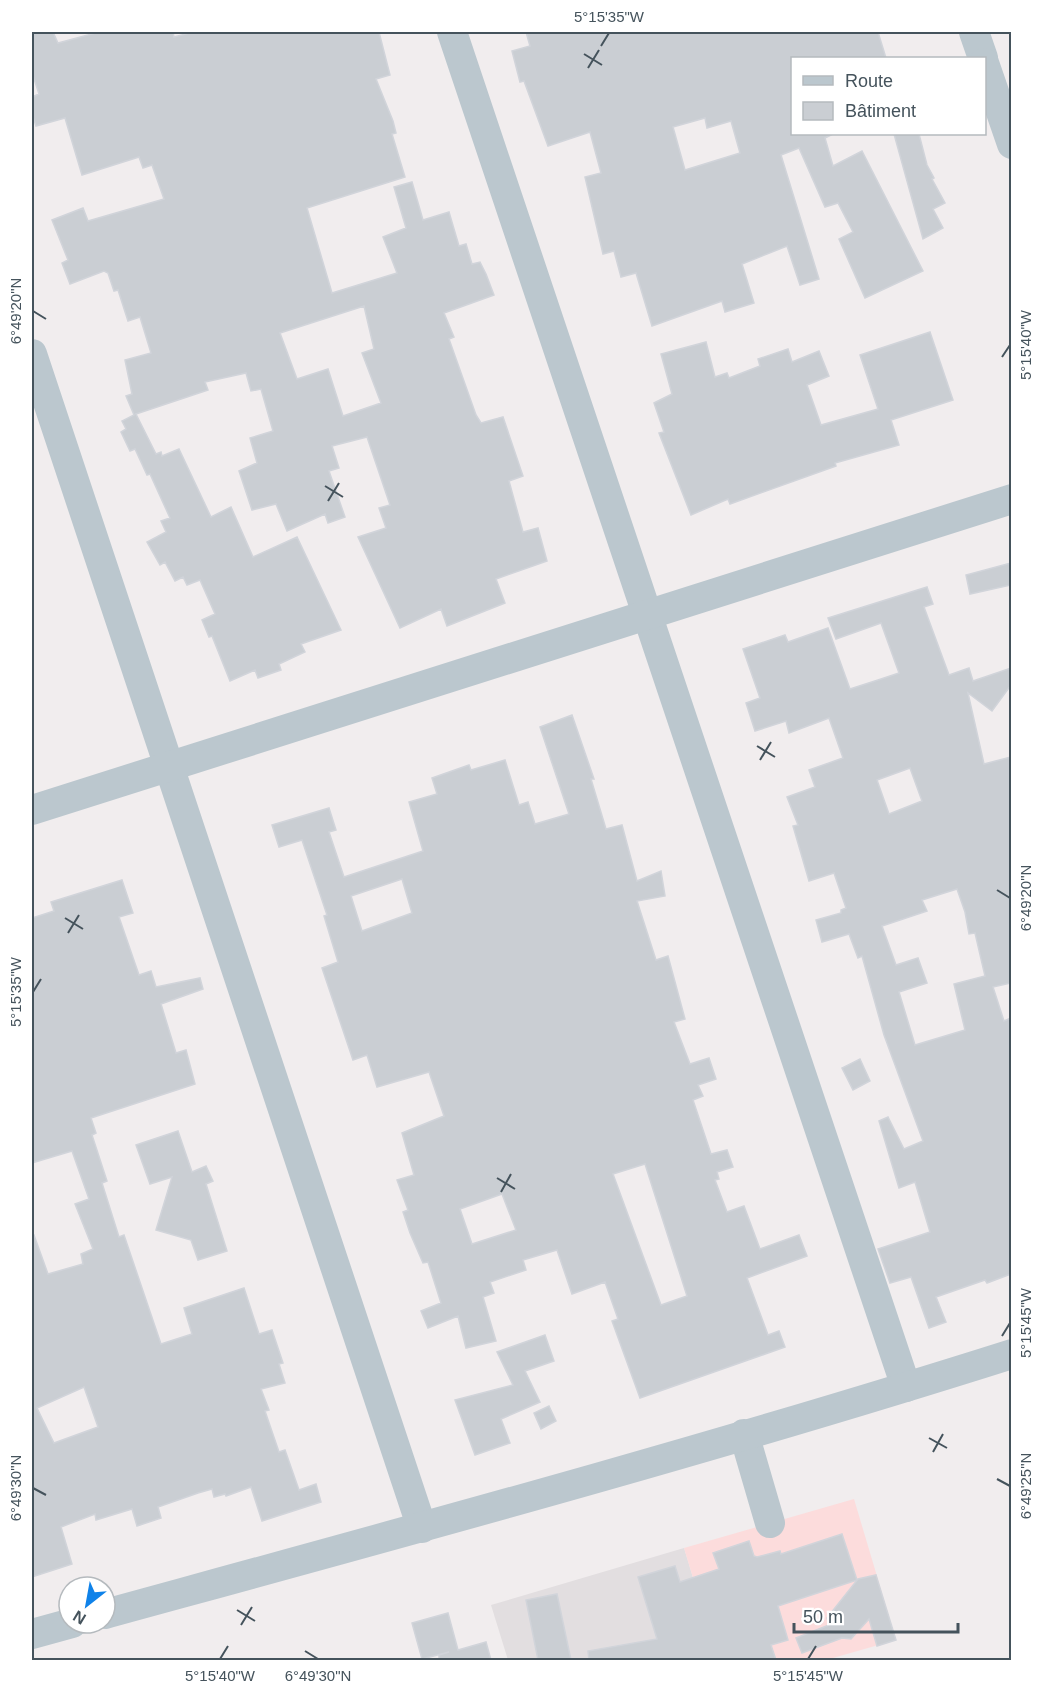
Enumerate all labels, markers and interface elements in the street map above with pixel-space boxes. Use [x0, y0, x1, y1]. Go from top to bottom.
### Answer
text: 5°15'35"W [574, 8, 645, 25]
legend [791, 57, 986, 135]
text: Route [845, 71, 893, 91]
text: Bâtiment [845, 101, 916, 121]
text: 6°49'20"N [7, 278, 24, 344]
text: 5°15'40"W [1017, 309, 1034, 380]
text: 6°49'20"N [1017, 865, 1034, 931]
text: 5°15'35"W [7, 956, 24, 1027]
text: 5°15'45"W [1017, 1287, 1034, 1358]
text: 6°49'25"N [1017, 1453, 1034, 1519]
text: 6°49'30"N [7, 1455, 24, 1521]
north arrow [57, 1575, 117, 1635]
scale bar [794, 1596, 958, 1634]
text: N [70, 1607, 89, 1628]
text: 50 m [803, 1607, 843, 1627]
text: 5°15'40"W [185, 1667, 256, 1684]
text: 6°49'30"N [285, 1667, 351, 1684]
text: 5°15'45"W [773, 1667, 844, 1684]

